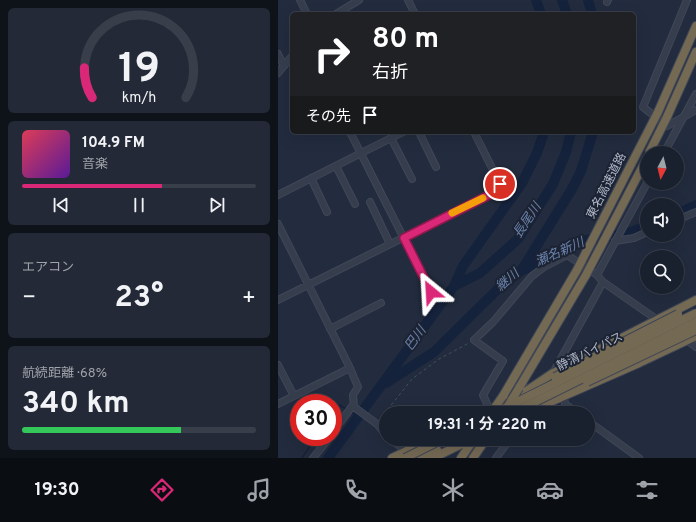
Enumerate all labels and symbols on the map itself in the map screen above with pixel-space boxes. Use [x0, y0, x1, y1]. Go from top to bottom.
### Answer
north arrow [640, 146, 684, 190]
street label: 東名高速道路 [584, 150, 630, 222]
pin [483, 167, 517, 201]
water label: 長尾川 [510, 199, 547, 242]
water label: 瀬名新川 [533, 234, 589, 271]
water label: 継川 [493, 265, 525, 296]
position arrow [410, 271, 452, 313]
water label: 巴川 [402, 322, 431, 354]
street label: 静清バイパス [554, 329, 626, 375]
speed limit sign: 30 [290, 394, 342, 446]

